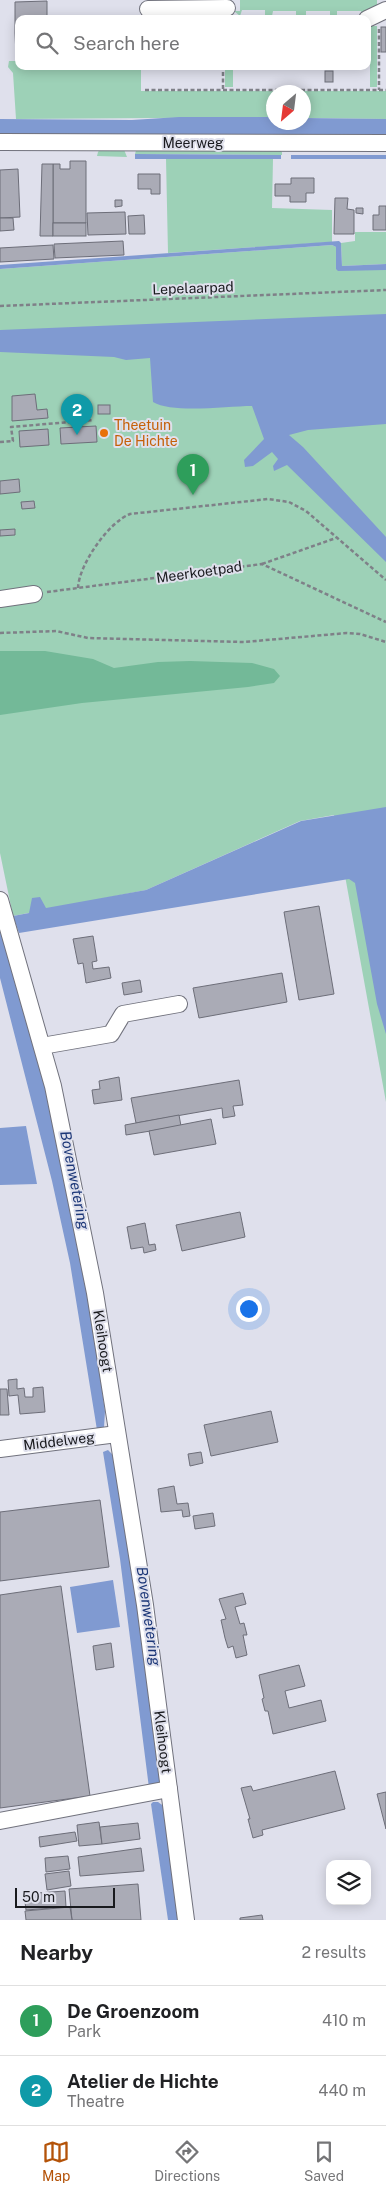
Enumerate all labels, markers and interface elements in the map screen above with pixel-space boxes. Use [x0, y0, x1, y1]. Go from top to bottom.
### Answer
search box [15, 15, 371, 70]
icon: search [33, 29, 61, 57]
text: Search here [73, 32, 180, 54]
north arrow [266, 85, 311, 130]
street label: Meerweg [162, 135, 224, 151]
street label: Lepelaarpad [152, 279, 234, 297]
pin: 2 [61, 394, 93, 435]
place label: Theetuin De Hichte [114, 417, 178, 449]
marker: Theetuin De Hichte [98, 427, 110, 439]
pin: 1 [177, 454, 209, 495]
street label: Meerkoetpad [155, 558, 243, 586]
water label: Bovenwetering [57, 1129, 93, 1231]
your location [236, 1296, 262, 1322]
street label: Kleihoogt [90, 1309, 116, 1373]
street label: Middelweg [22, 1429, 96, 1453]
water label: Bovenwetering [134, 1565, 164, 1667]
street label: Kleihoogt [151, 1710, 175, 1774]
map controls [326, 1860, 371, 1905]
button: layers [326, 1860, 371, 1905]
scale bar [15, 1885, 115, 1908]
text: 50 m [22, 1889, 55, 1905]
text: Nearby [20, 1940, 93, 1965]
text: 2 results [301, 1943, 366, 1962]
text: De Groenzoom [67, 2000, 199, 2022]
text: 1 [33, 2011, 39, 2030]
text: 410 m [322, 2011, 366, 2030]
text: Park [67, 2022, 101, 2041]
text: Atelier de Hichte [67, 2070, 219, 2092]
text: 2 [31, 2081, 41, 2100]
text: 440 m [318, 2081, 366, 2100]
text: Theatre [67, 2092, 125, 2111]
tab: Map [42, 2138, 70, 2184]
tab: Directions [154, 2138, 220, 2184]
tab: Saved [304, 2138, 344, 2184]

